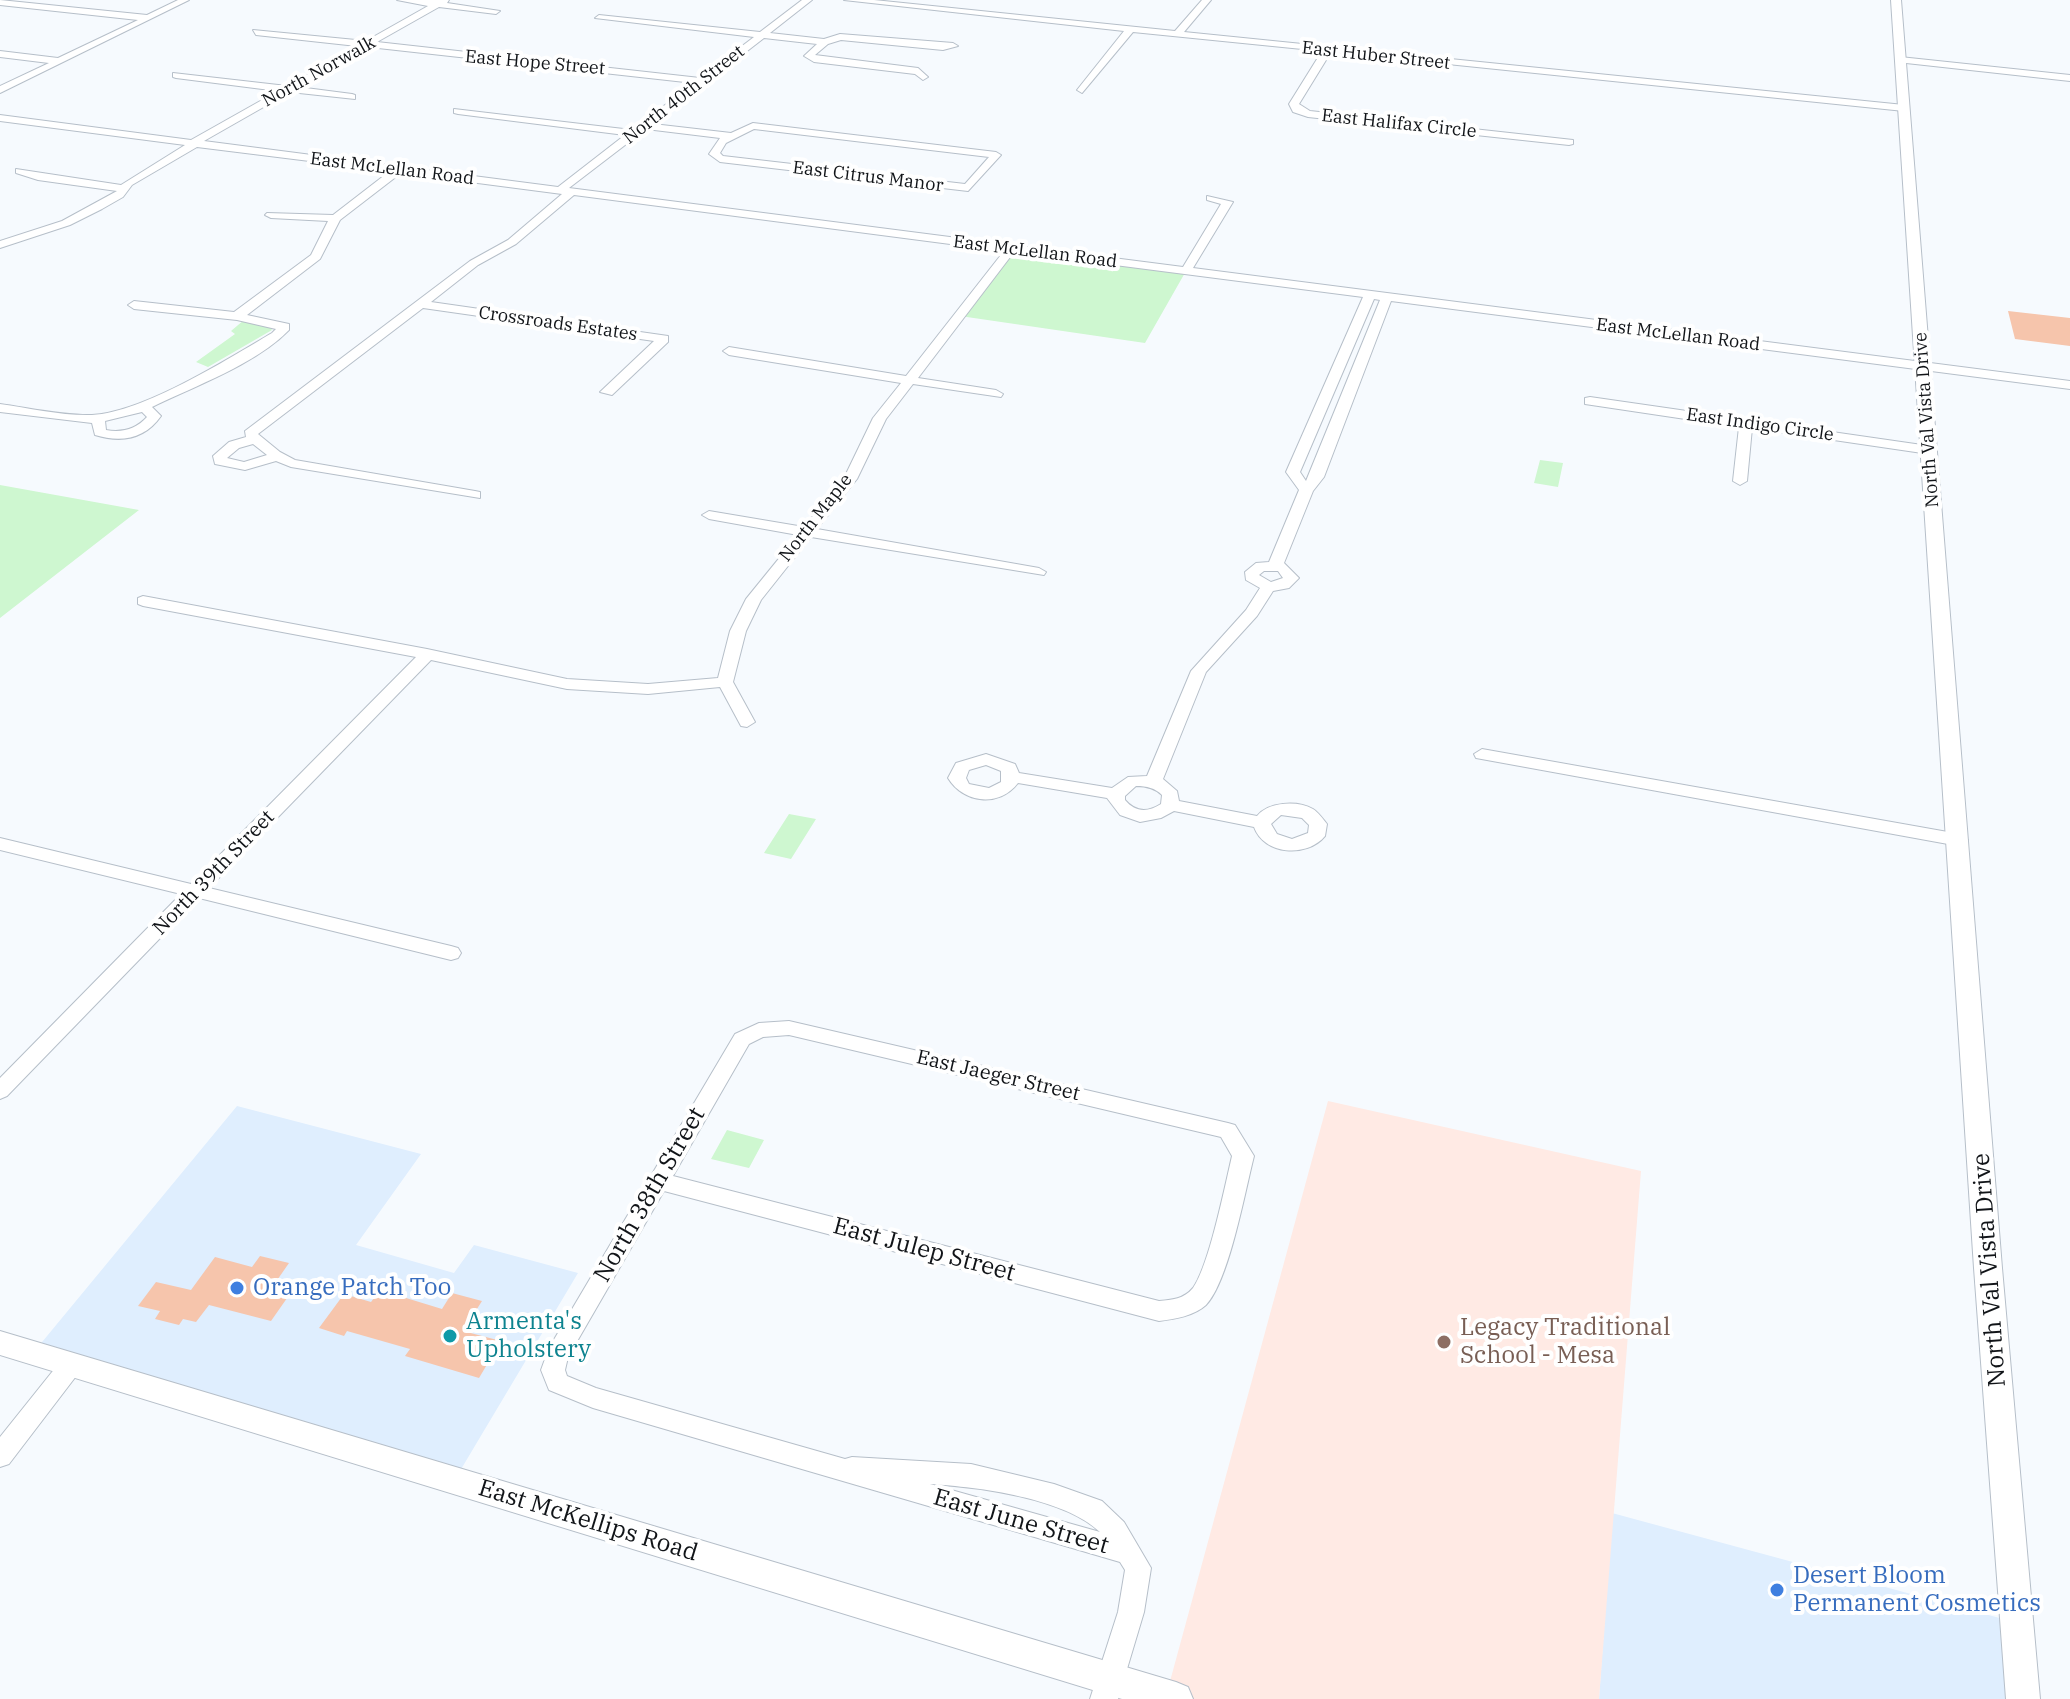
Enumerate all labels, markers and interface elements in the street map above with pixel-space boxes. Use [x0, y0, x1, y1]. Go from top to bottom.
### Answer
street label: North Norwalk [259, 32, 379, 112]
street label: East Huber Street [1301, 37, 1451, 75]
street label: North 40th Street [619, 41, 749, 149]
street label: East Hope Street [464, 46, 606, 80]
street label: East Halifax Circle [1321, 105, 1477, 143]
street label: East McLellan Road [309, 148, 475, 190]
street label: East Citrus Manor [791, 157, 945, 197]
street label: East McLellan Road [952, 231, 1118, 273]
street label: Crossroads Estates [477, 302, 639, 346]
street label: East McLellan Road [1595, 314, 1761, 356]
street label: North Val Vista Drive [1910, 332, 1944, 508]
street label: East Indigo Circle [1685, 404, 1835, 446]
street label: North Maple [775, 470, 857, 566]
street label: North 39th Street [148, 806, 280, 940]
street label: East Jaeger Street [914, 1046, 1082, 1106]
street label: North 38th Street [588, 1102, 712, 1288]
street label: North Val Vista Drive [1967, 1152, 2013, 1388]
street label: East Julep Street [830, 1212, 1018, 1288]
place label: Orange Patch Too [253, 1274, 451, 1302]
marker: Orange Patch Too [228, 1279, 246, 1297]
place label: Armenta's Upholstery [466, 1308, 591, 1364]
place label: Legacy Traditional School - Mesa [1460, 1314, 1670, 1370]
marker: Armenta's Upholstery [441, 1327, 459, 1345]
marker: Legacy Traditional School - Mesa [1435, 1333, 1453, 1351]
street label: East McKellips Road [475, 1474, 701, 1568]
street label: East June Street [930, 1483, 1112, 1561]
place label: Desert Bloom Permanent Cosmetics [1793, 1562, 2041, 1618]
marker: Desert Bloom Permanent Cosmetics [1768, 1581, 1786, 1599]

